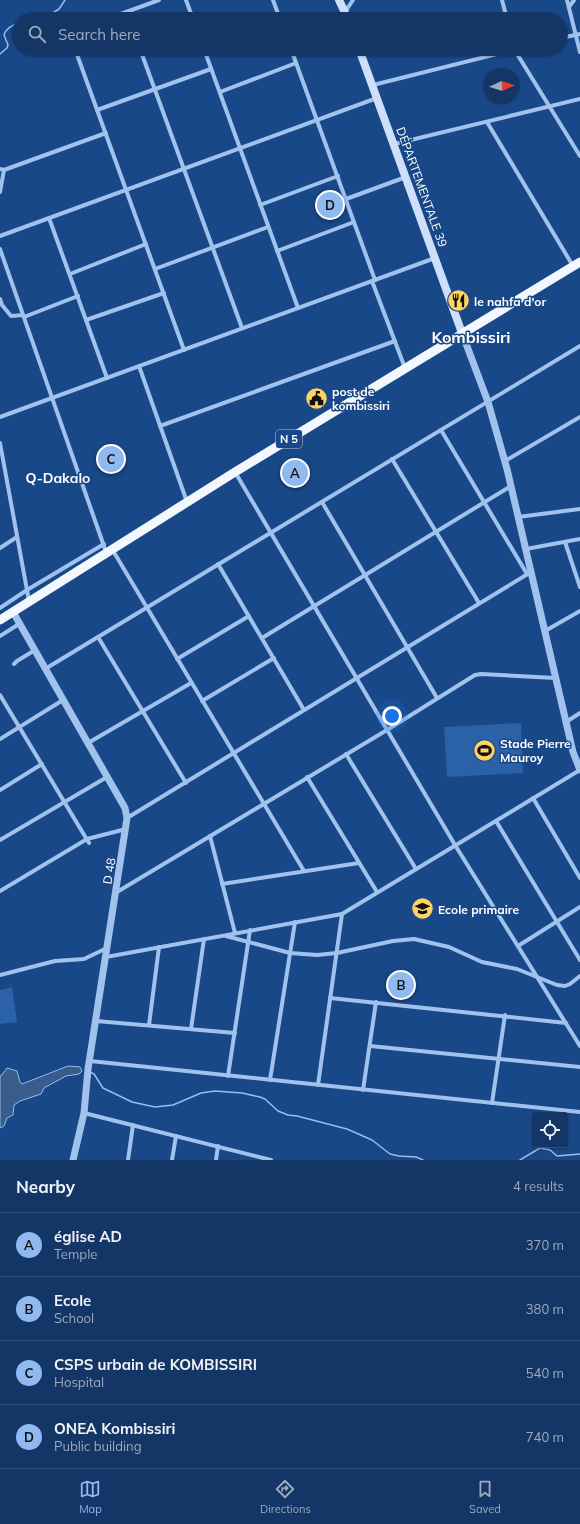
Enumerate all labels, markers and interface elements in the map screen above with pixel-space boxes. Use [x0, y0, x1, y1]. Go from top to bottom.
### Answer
search box [12, 12, 568, 56]
icon: search [26, 23, 48, 45]
text: Search here [58, 25, 140, 44]
north arrow [484, 68, 520, 104]
street label: DÉPARTEMENTALE 39 [393, 125, 451, 249]
pin: D [317, 190, 343, 220]
restaurant icon: le nahfa d'or [446, 288, 472, 314]
place label: le nahfa d'or [474, 294, 546, 309]
district label: Kombissiri [431, 327, 511, 347]
place label: post de kombissiri [332, 384, 390, 413]
public building icon: post de kombissiri [303, 385, 329, 411]
road number: N 5 [276, 430, 302, 448]
pin: C [98, 444, 124, 474]
pin: A [282, 458, 308, 488]
district label: Q-Dakalo [26, 469, 90, 487]
your location [382, 706, 402, 726]
place label: Stade Pierre Mauroy [500, 736, 571, 765]
sports icon: Stade Pierre Mauroy [471, 737, 497, 763]
street label: D 48 [100, 857, 118, 885]
school or university icon: Ecole primaire [410, 896, 436, 922]
place label: Ecole primaire [438, 902, 519, 917]
pin: B [388, 970, 414, 1000]
map controls [532, 1112, 568, 1148]
button: locate [532, 1112, 568, 1148]
text: Nearby [16, 1176, 75, 1197]
text: 4 results [513, 1178, 564, 1194]
text: église AD [54, 1227, 122, 1246]
text: A [24, 1237, 34, 1253]
text: 370 m [526, 1237, 564, 1253]
text: Temple [54, 1246, 97, 1262]
text: Ecole [54, 1291, 91, 1310]
text: B [25, 1301, 33, 1317]
text: 380 m [526, 1301, 564, 1317]
text: School [54, 1310, 94, 1326]
text: CSPS urbain de KOMBISSIRI [54, 1355, 257, 1374]
text: C [25, 1365, 33, 1381]
text: 540 m [526, 1365, 564, 1381]
text: Hospital [54, 1374, 104, 1390]
text: ONEA Kombissiri [54, 1419, 175, 1438]
text: D [24, 1429, 34, 1445]
text: 740 m [526, 1429, 564, 1445]
text: Public building [54, 1438, 142, 1454]
tab: Map [79, 1478, 102, 1516]
tab: Directions [260, 1478, 311, 1516]
tab: Saved [469, 1478, 501, 1516]

